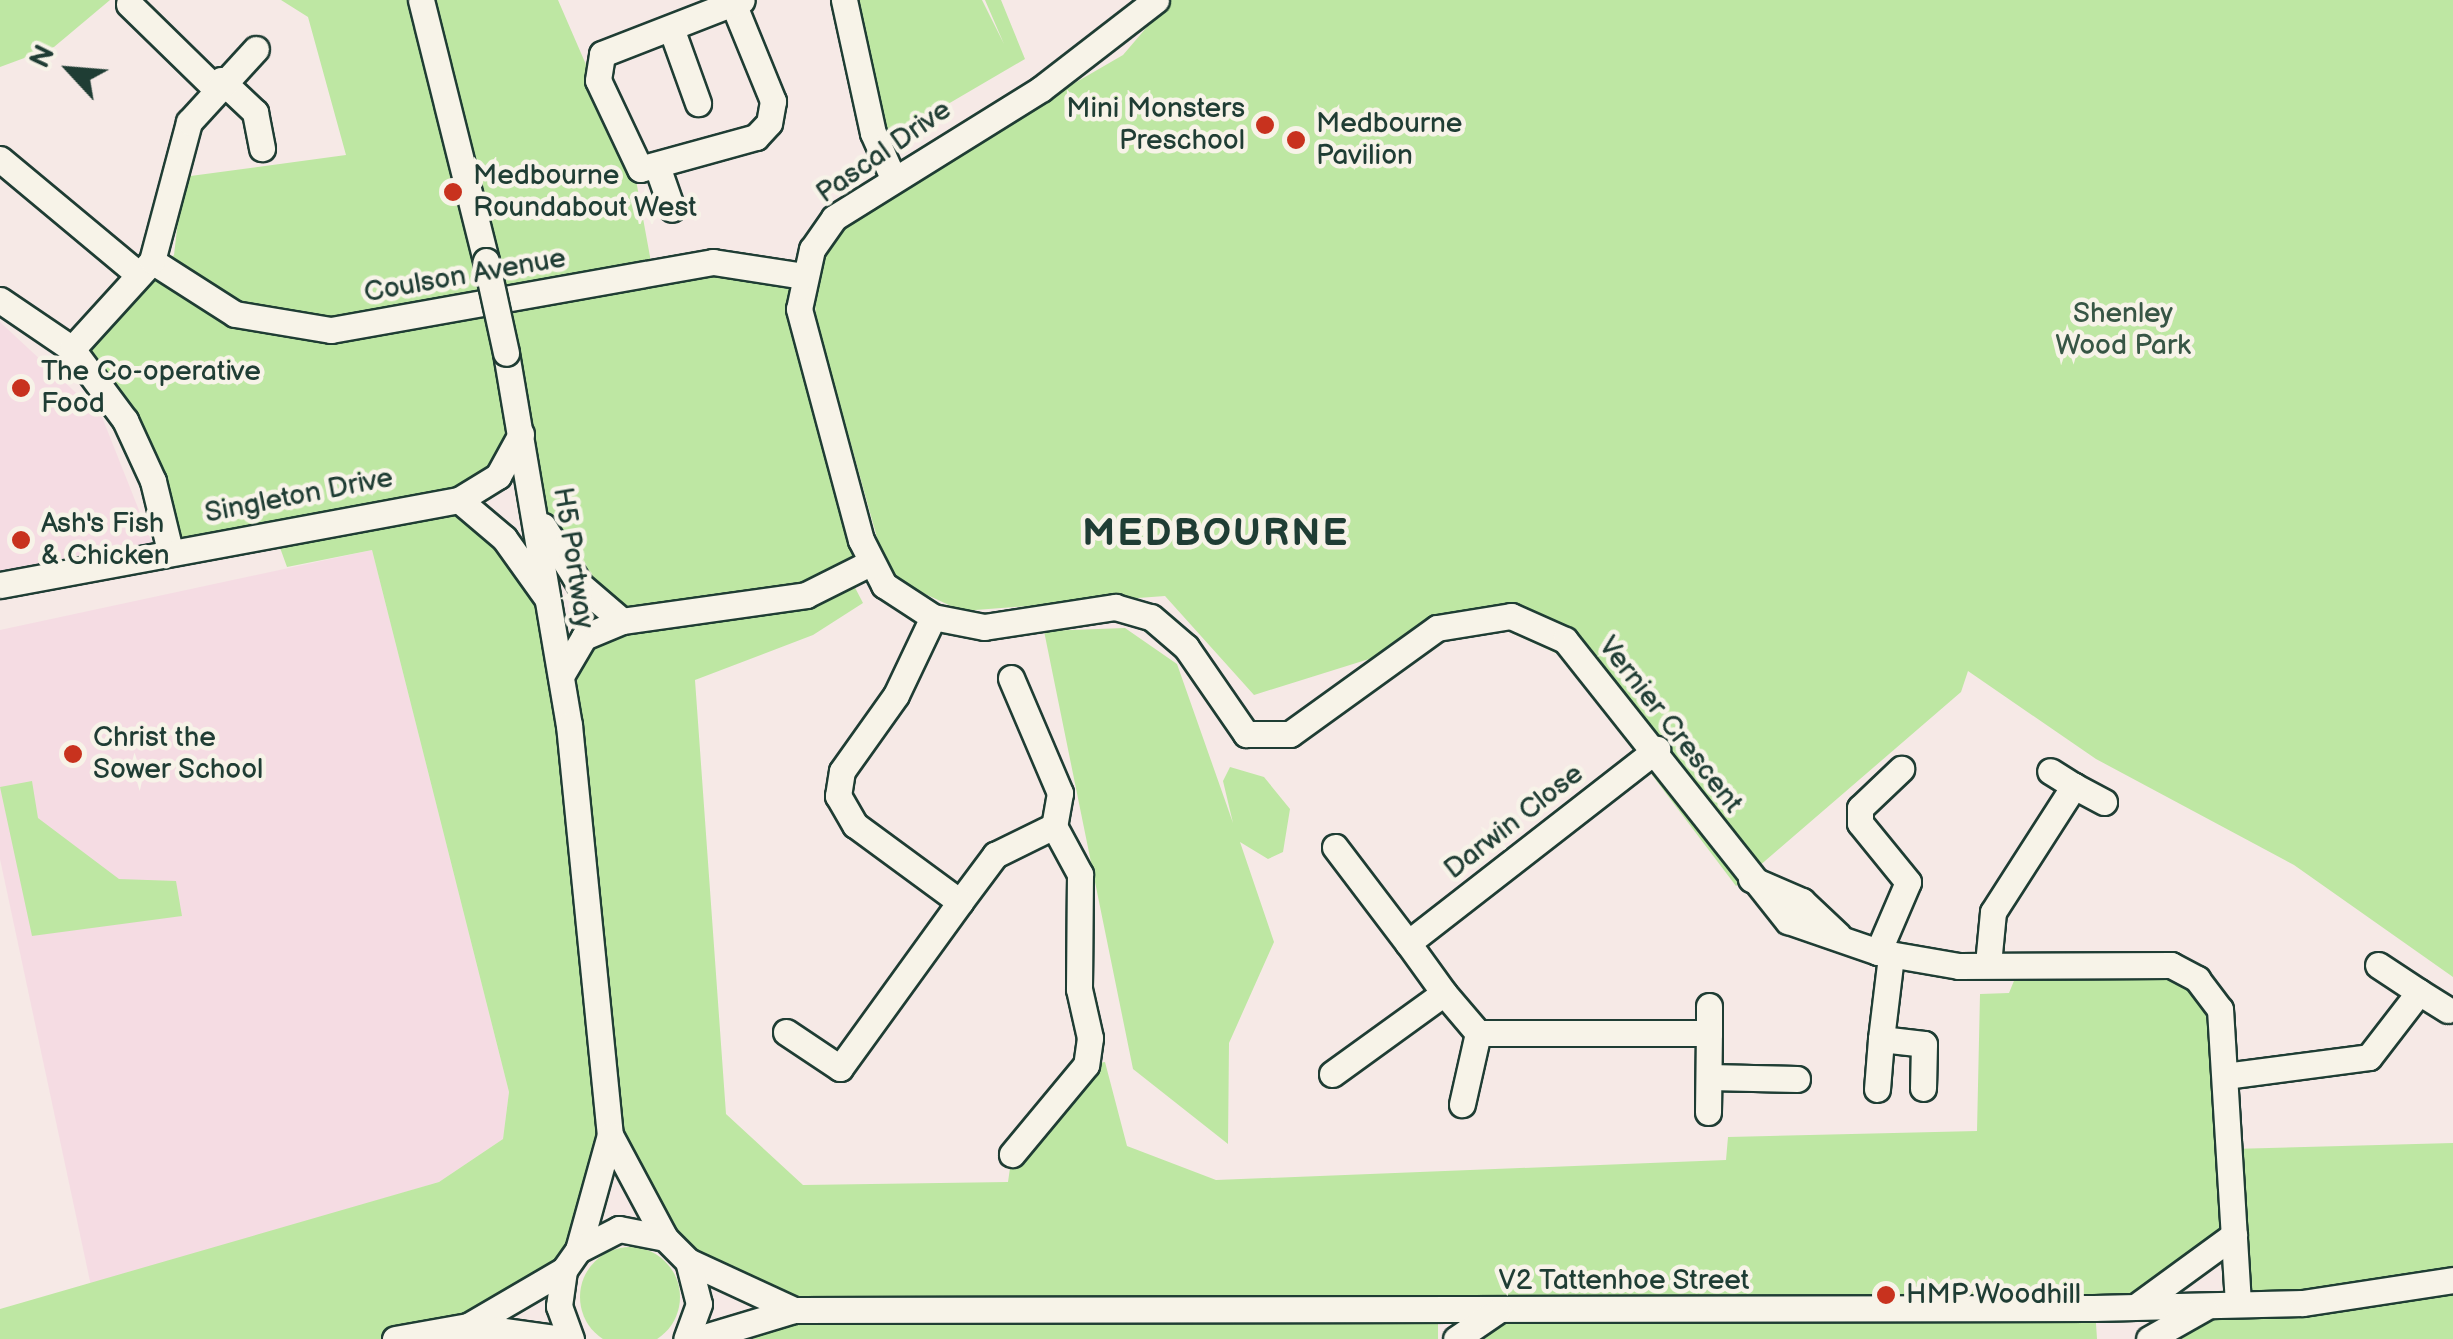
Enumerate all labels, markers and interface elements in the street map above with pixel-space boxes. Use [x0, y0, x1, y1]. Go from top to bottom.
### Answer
north arrow [20, 20, 120, 120]
text: N [23, 40, 62, 73]
place label: Mini Monsters Preschool [1066, 92, 1245, 158]
street label: Pascal Drive [810, 93, 958, 211]
place label: Medbourne Pavilion [1316, 107, 1462, 173]
marker: Mini Monsters Preschool [1254, 114, 1276, 136]
marker: Medbourne Pavilion [1285, 129, 1307, 151]
place label: Medbourne Roundabout West [473, 159, 698, 225]
marker: Medbourne Roundabout West [442, 181, 464, 203]
street label: Coulson Avenue [361, 242, 569, 310]
park label: Shenley Wood Park [2055, 297, 2191, 363]
place label: The Co-operative Food [41, 355, 261, 421]
marker: The Co-operative Food [10, 377, 32, 399]
street label: Singleton Drive [202, 461, 396, 531]
street label: H5 Portway [545, 485, 601, 631]
place label: Ash's Fish & Chicken [41, 507, 170, 573]
district label: MEDBOURNE [1082, 511, 1350, 557]
marker: Ash's Fish & Chicken [10, 529, 32, 551]
street label: Vernier Crescent [1591, 630, 1749, 820]
place label: Christ the Sower School [93, 721, 264, 787]
marker: Christ the Sower School [62, 743, 84, 765]
street label: Darwin Close [1438, 757, 1590, 887]
street label: V2 Tattenhoe Street [1498, 1264, 1750, 1298]
place label: HMP Woodhill [1906, 1278, 2082, 1312]
marker: HMP Woodhill [1875, 1284, 1897, 1306]

